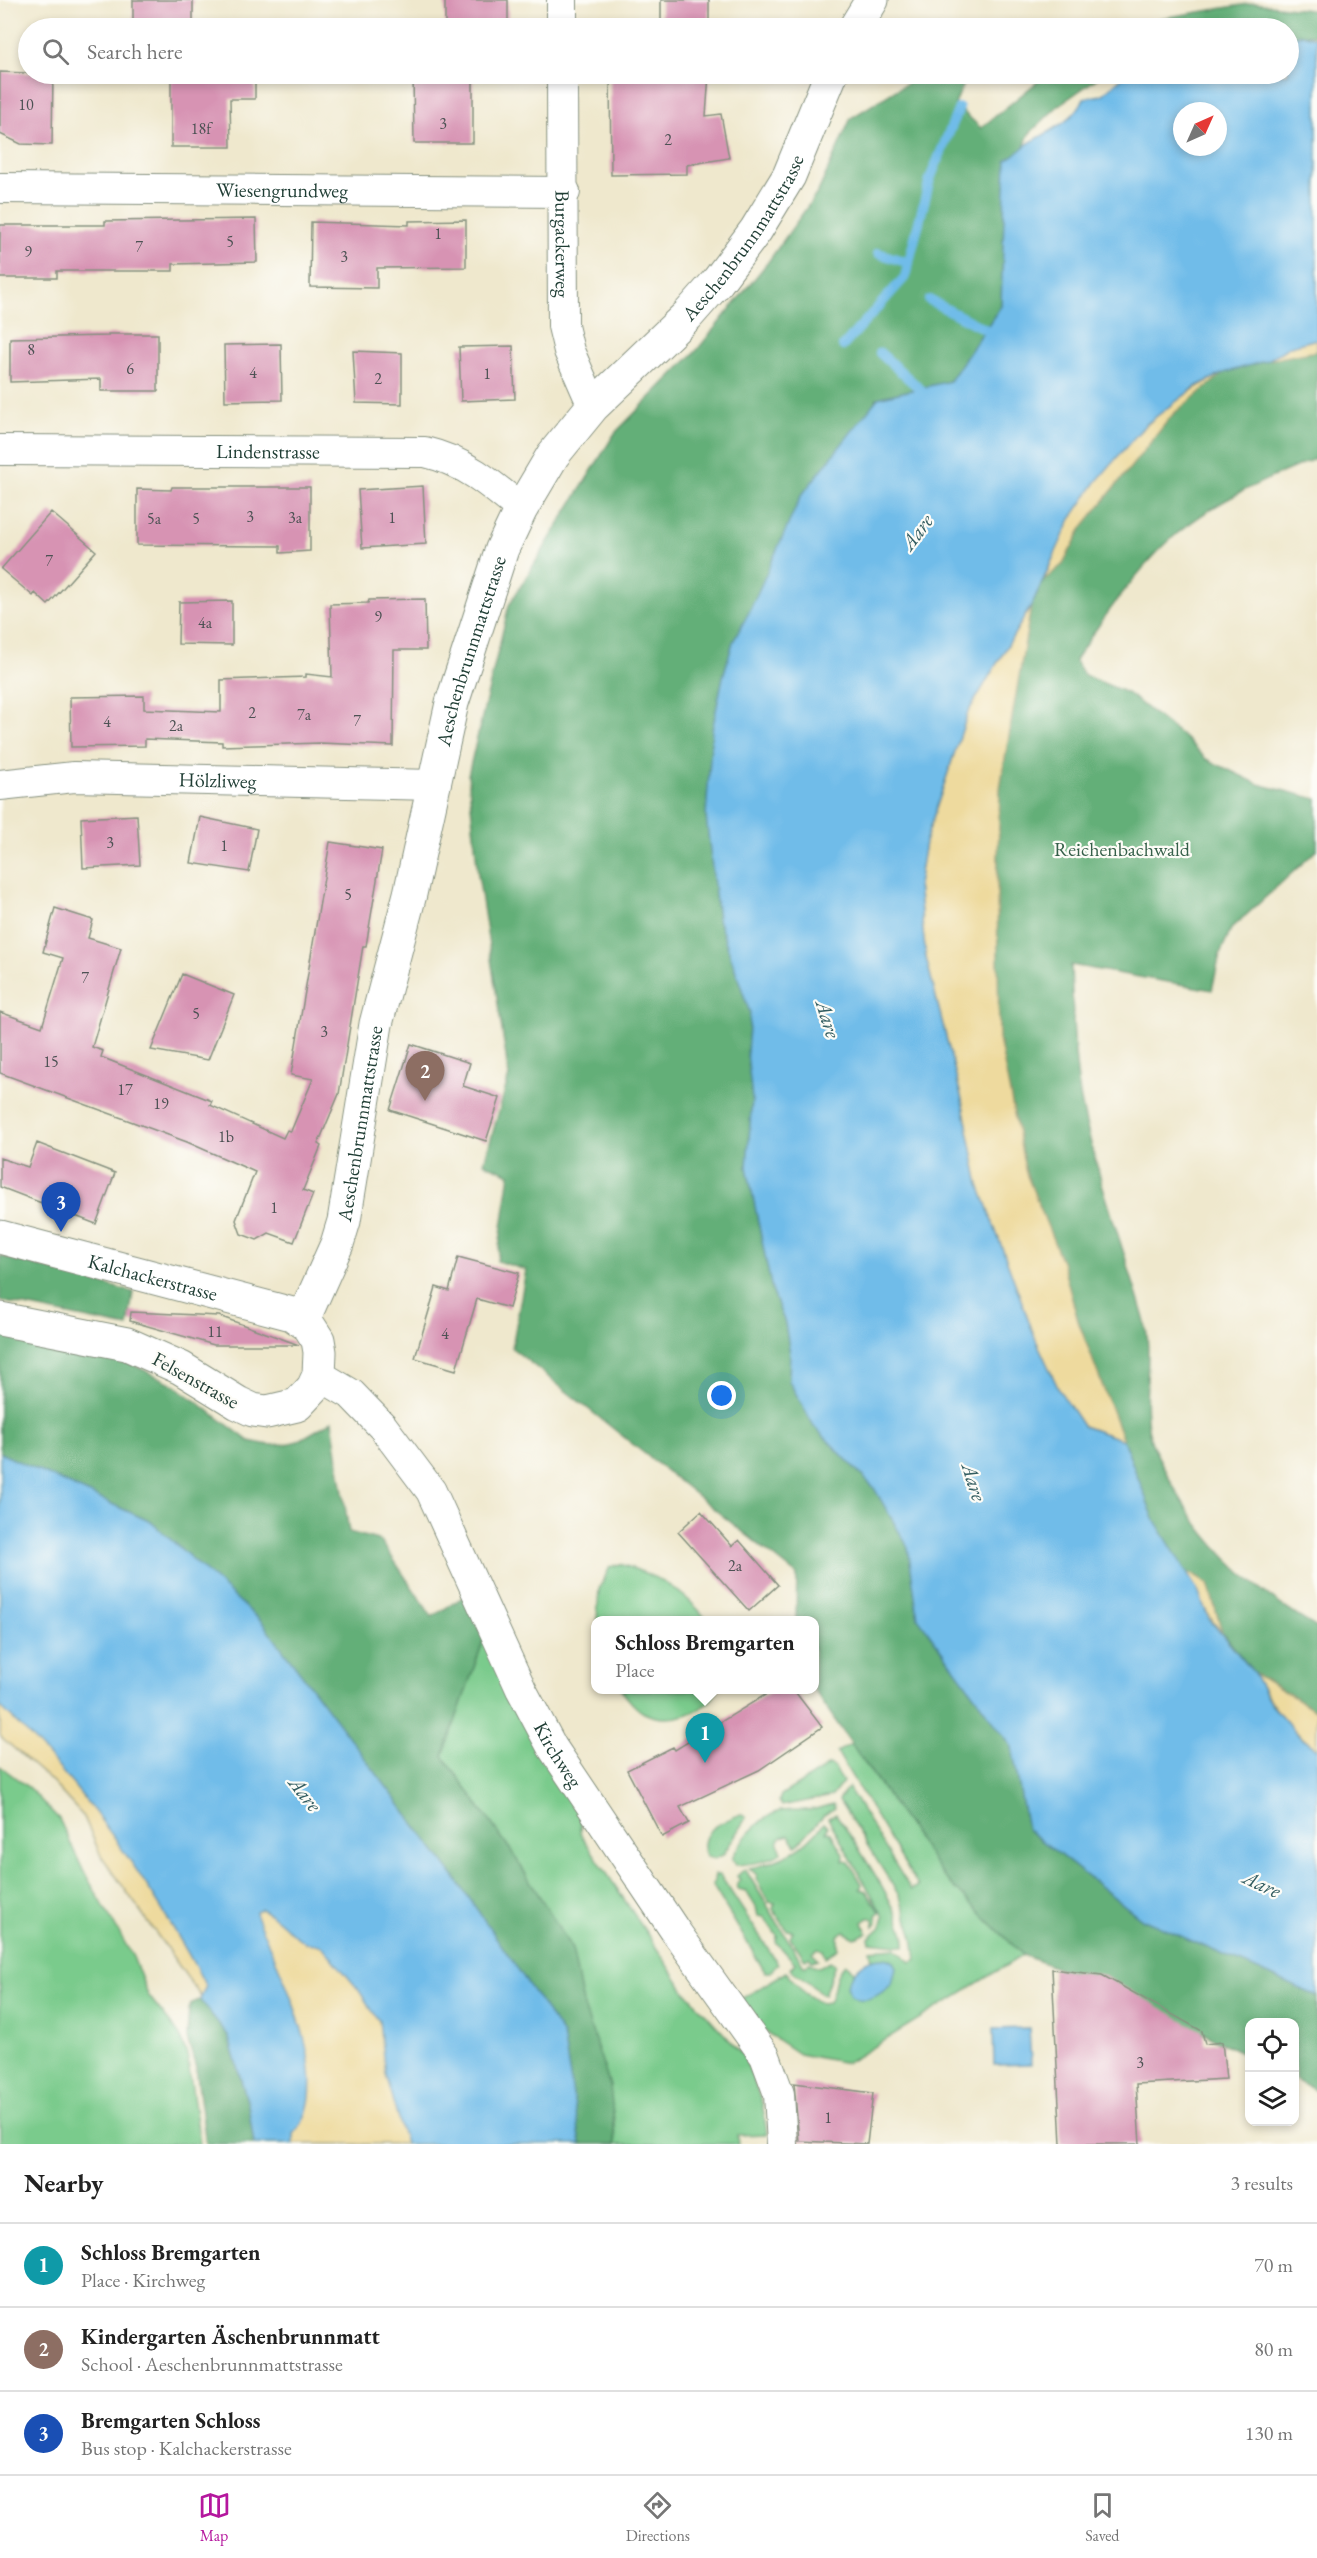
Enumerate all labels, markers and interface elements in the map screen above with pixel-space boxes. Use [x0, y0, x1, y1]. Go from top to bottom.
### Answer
search box [18, 18, 1299, 84]
icon: search [39, 35, 72, 68]
text: Search here [87, 37, 182, 66]
house number: 10 [18, 94, 34, 115]
north arrow [1173, 102, 1227, 156]
house number: 3 [439, 113, 447, 134]
house number: 18f [191, 118, 213, 139]
house number: 2 [664, 129, 672, 150]
street label: Aeschenbrunnmattstrasse [675, 150, 810, 327]
street label: Wiesengrundweg [216, 177, 348, 203]
street label: Burgackerweg [549, 190, 576, 298]
house number: 1 [434, 223, 442, 244]
house number: 5 [226, 231, 234, 252]
house number: 7 [135, 236, 143, 257]
house number: 9 [24, 241, 32, 262]
house number: 3 [340, 246, 348, 267]
house number: 8 [27, 339, 35, 360]
house number: 6 [126, 358, 134, 379]
house number: 4 [249, 362, 257, 383]
house number: 1 [483, 363, 491, 384]
house number: 2 [374, 368, 382, 389]
street label: Lindenstrasse [216, 438, 320, 465]
house number: 3 [246, 506, 254, 527]
house number: 3a [288, 507, 303, 528]
house number: 1 [388, 507, 396, 528]
house number: 5a [147, 508, 162, 529]
house number: 5 [192, 508, 200, 529]
water label: Aare [893, 508, 939, 557]
house number: 7 [45, 550, 53, 571]
street label: Aeschenbrunnmattstrasse [430, 552, 512, 750]
house number: 9 [374, 606, 382, 627]
house number: 4a [198, 612, 213, 633]
house number: 2 [248, 702, 256, 723]
house number: 7a [297, 704, 312, 725]
house number: 7 [353, 710, 361, 731]
house number: 4 [103, 711, 111, 732]
house number: 2a [169, 715, 184, 736]
street label: Hölzliweg [178, 766, 257, 794]
house number: 3 [106, 832, 114, 853]
house number: 1 [220, 835, 228, 856]
park label: Reichenbachwald [1054, 836, 1191, 862]
house number: 5 [344, 884, 352, 905]
house number: 7 [81, 967, 89, 988]
water label: Aare [809, 994, 848, 1042]
house number: 5 [192, 1003, 200, 1024]
house number: 3 [320, 1021, 328, 1042]
street label: Aeschenbrunnmattstrasse [331, 1024, 389, 1224]
house number: 15 [43, 1051, 59, 1072]
pin: 2 [406, 1052, 444, 1101]
house number: 17 [117, 1079, 133, 1100]
house number: 19 [153, 1093, 169, 1114]
house number: 1b [218, 1126, 234, 1147]
pin: 3 [42, 1182, 80, 1232]
house number: 1 [270, 1197, 278, 1218]
street label: Kalchackerstrasse [85, 1248, 221, 1307]
house number: 11 [207, 1321, 223, 1342]
house number: 4 [441, 1323, 449, 1344]
street label: Felsenstrasse [148, 1346, 244, 1415]
your location [707, 1381, 736, 1410]
water label: Aare [955, 1457, 994, 1505]
house number: 2a [728, 1555, 743, 1576]
popup [591, 1616, 819, 1694]
text: Schloss Bremgarten [615, 1628, 795, 1657]
text: Place [615, 1657, 655, 1683]
pin: 1 [686, 1714, 724, 1763]
street label: Kirchweg [528, 1717, 589, 1793]
water label: Aare [282, 1769, 328, 1818]
water label: Aare [1237, 1862, 1286, 1904]
map controls [1245, 2018, 1299, 2126]
button: locate [1245, 2018, 1299, 2072]
house number: 3 [1136, 2052, 1144, 2073]
button: layers [1245, 2072, 1299, 2126]
house number: 1 [824, 2107, 832, 2128]
text: Nearby [24, 2166, 104, 2200]
text: 3 results [1230, 2170, 1293, 2196]
text: Schloss Bremgarten [81, 2238, 261, 2267]
text: 1 [38, 2252, 49, 2278]
text: 70 m [1254, 2252, 1293, 2278]
text: Place · Kirchweg [81, 2267, 205, 2293]
text: Kindergarten Äschenbrunnmatt [81, 2322, 380, 2351]
text: 2 [38, 2336, 49, 2362]
text: 80 m [1254, 2336, 1293, 2362]
text: School · Aeschenbrunnmattstrasse [81, 2351, 343, 2377]
text: Bremgarten Schloss [81, 2406, 261, 2435]
text: 3 [38, 2420, 49, 2446]
text: 130 m [1245, 2420, 1293, 2446]
text: Bus stop · Kalchackerstrasse [81, 2435, 292, 2461]
tab: Map [198, 2489, 231, 2546]
tab: Directions [626, 2489, 690, 2546]
tab: Saved [1085, 2489, 1119, 2546]

